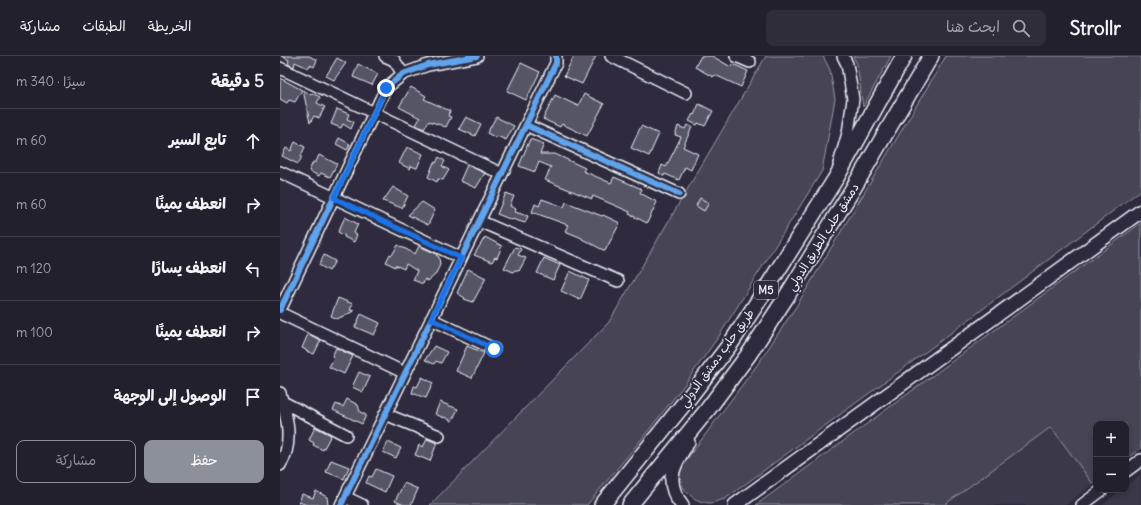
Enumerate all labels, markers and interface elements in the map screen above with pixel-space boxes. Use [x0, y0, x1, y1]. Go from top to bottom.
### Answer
search box [766, 10, 1046, 46]
text: Strollr [1070, 16, 1121, 40]
text: مشاركة [20, 17, 60, 35]
text: الطبقات [82, 17, 126, 35]
text: الخريطة [148, 17, 191, 35]
text: ابحث هنا [946, 17, 1000, 36]
icon: search [1010, 17, 1032, 39]
text: 5 دقيقة [211, 70, 264, 92]
text: سيرًا · 340 m [16, 73, 86, 90]
route end [377, 79, 395, 97]
text: تابع السير [169, 130, 226, 149]
icon: ahead [242, 130, 264, 152]
text: 60 m [16, 132, 47, 149]
street label: دمشق حلب الطريق الدولي [783, 180, 865, 295]
text: انعطف يمينًا [155, 194, 226, 213]
icon: right [242, 194, 264, 216]
text: 60 m [16, 196, 47, 213]
text: انعطف يسارًا [152, 258, 226, 277]
icon: left [242, 258, 264, 280]
text: 120 m [16, 260, 51, 277]
road number: M5 [754, 281, 778, 299]
street label: طريق حلب دمشق الدولي [676, 306, 761, 412]
text: انعطف يمينًا [155, 322, 226, 341]
icon: right [242, 322, 264, 344]
text: 100 m [16, 324, 53, 341]
route start [485, 340, 503, 358]
text: الوصول إلى الوجهة [113, 386, 226, 405]
icon: arrive [242, 386, 264, 408]
map controls [1093, 421, 1129, 493]
button: + [1093, 421, 1129, 457]
button: مشاركة [16, 440, 136, 483]
button: حفظ [144, 440, 264, 483]
button: − [1093, 457, 1129, 493]

